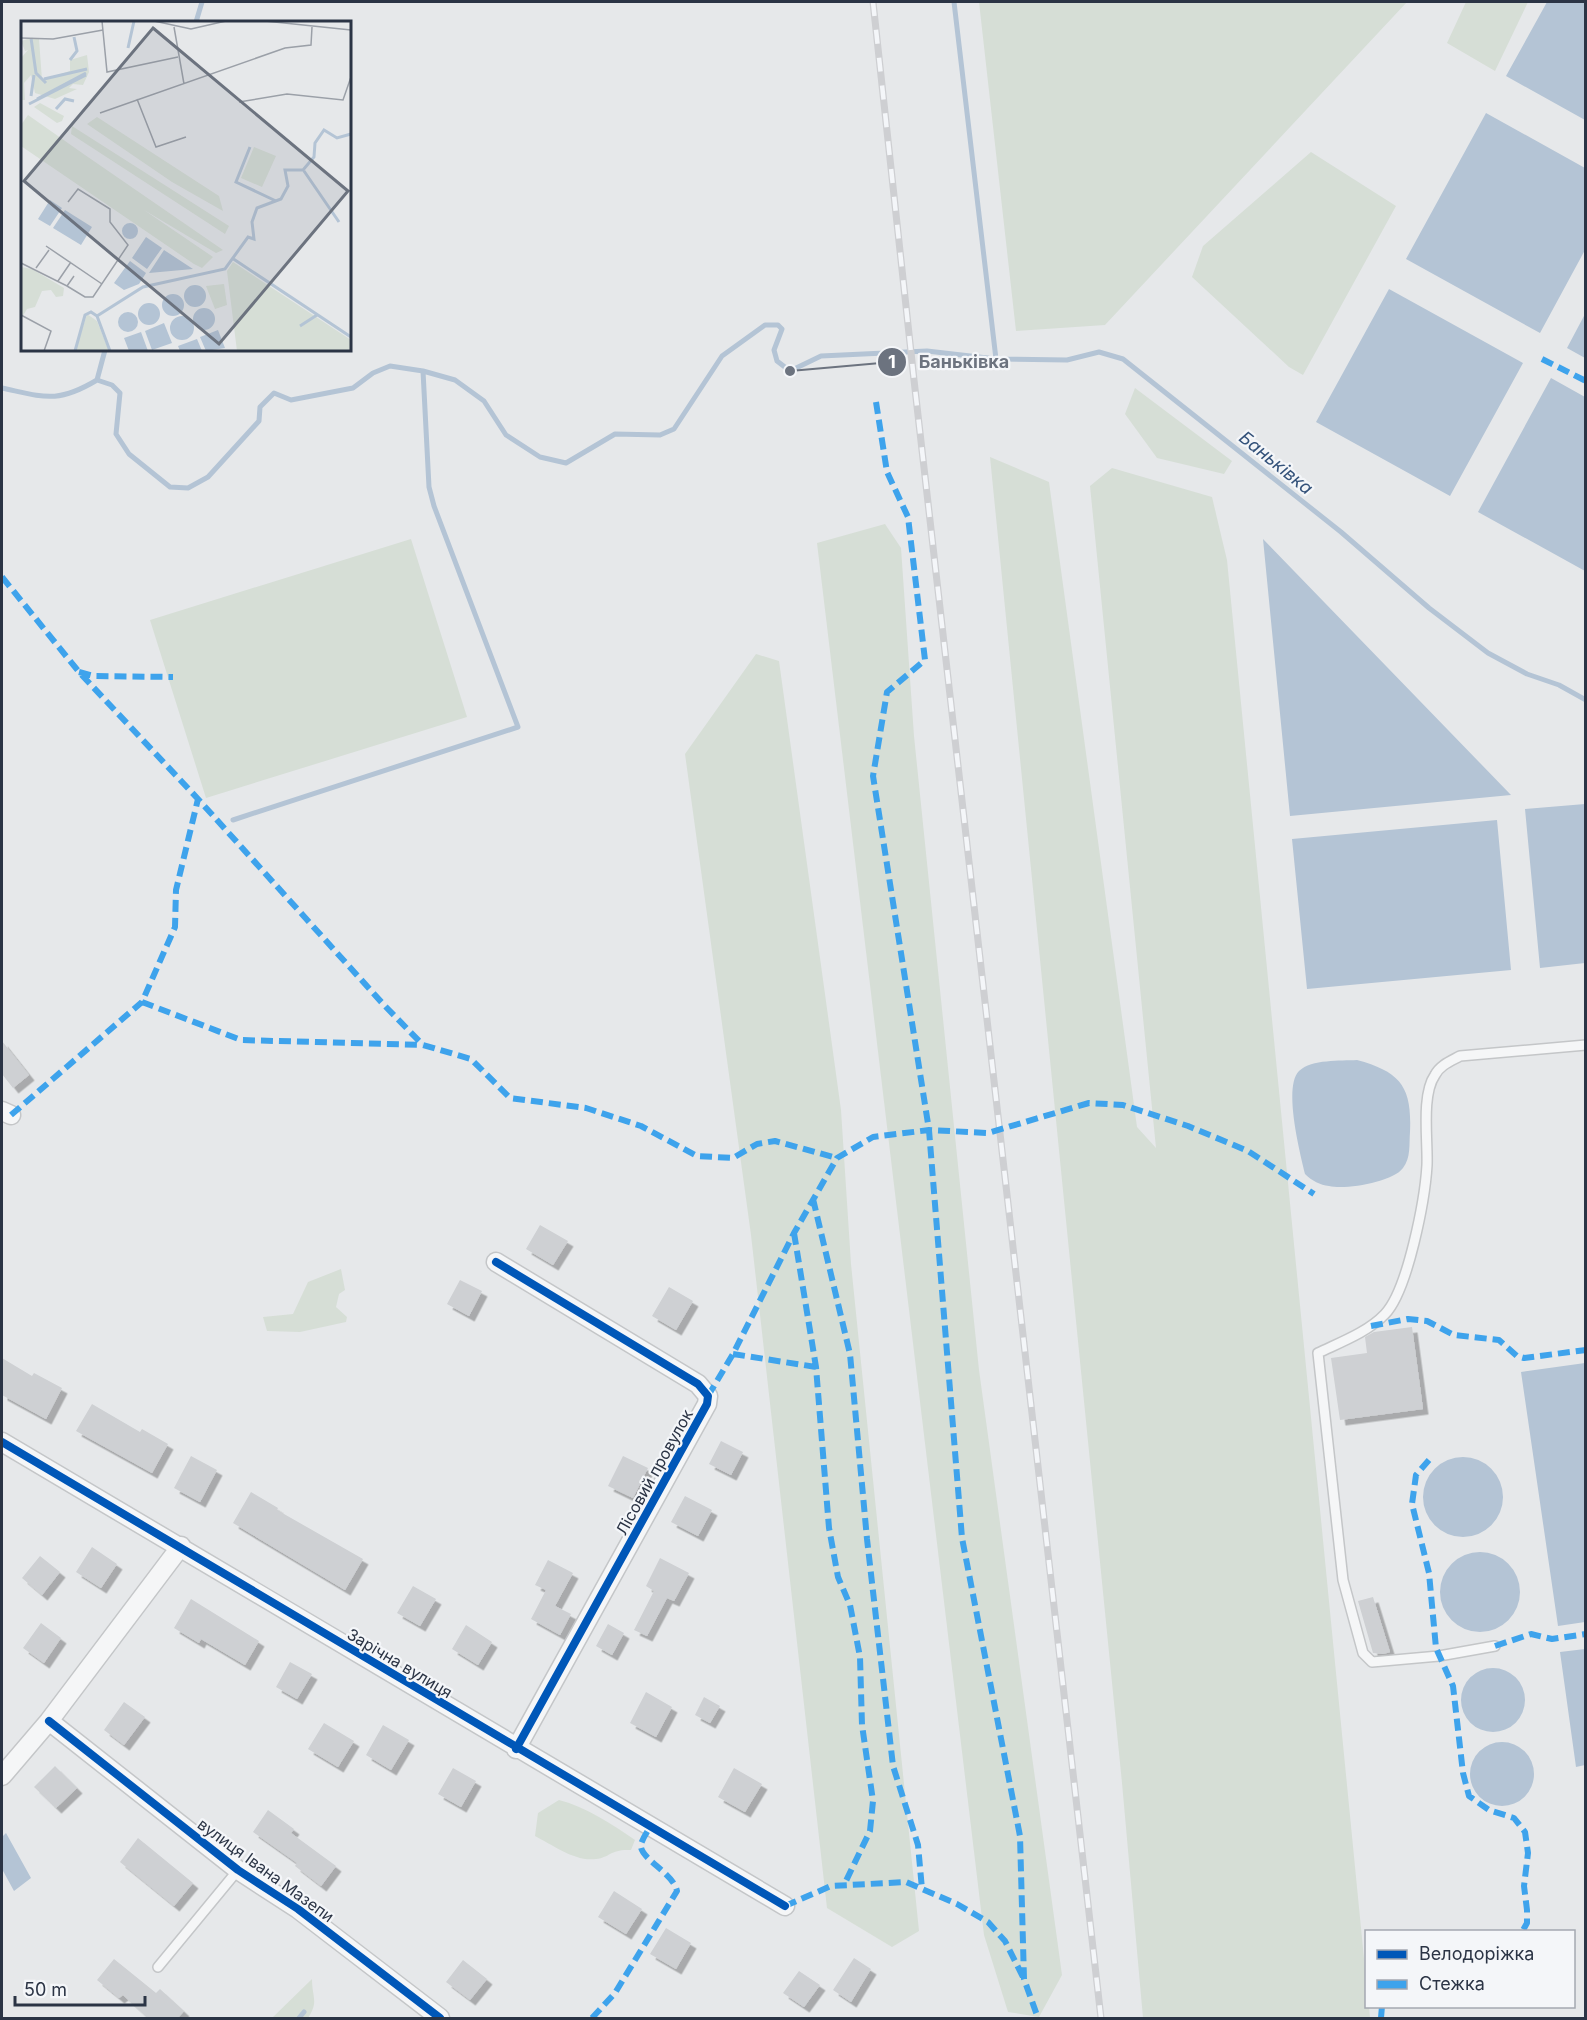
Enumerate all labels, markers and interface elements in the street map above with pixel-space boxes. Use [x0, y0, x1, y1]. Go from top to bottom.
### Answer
inset map [21, 21, 351, 351]
callout: Баньківка [877, 344, 1022, 380]
text: 1 [888, 351, 896, 372]
text: Баньківка [919, 351, 1009, 372]
water label: Баньківка [1235, 427, 1317, 499]
street label: Лісовий провулок [611, 1405, 697, 1538]
street label: Зарічна вулиця [344, 1624, 456, 1702]
street label: вулиця Івана Мазепи [194, 1814, 338, 1926]
legend [1365, 1930, 1575, 2008]
text: Велодоріжка [1419, 1943, 1534, 1964]
scale bar [15, 1969, 146, 2007]
text: Стежка [1419, 1973, 1485, 1994]
text: 50 m [24, 1979, 67, 2000]

